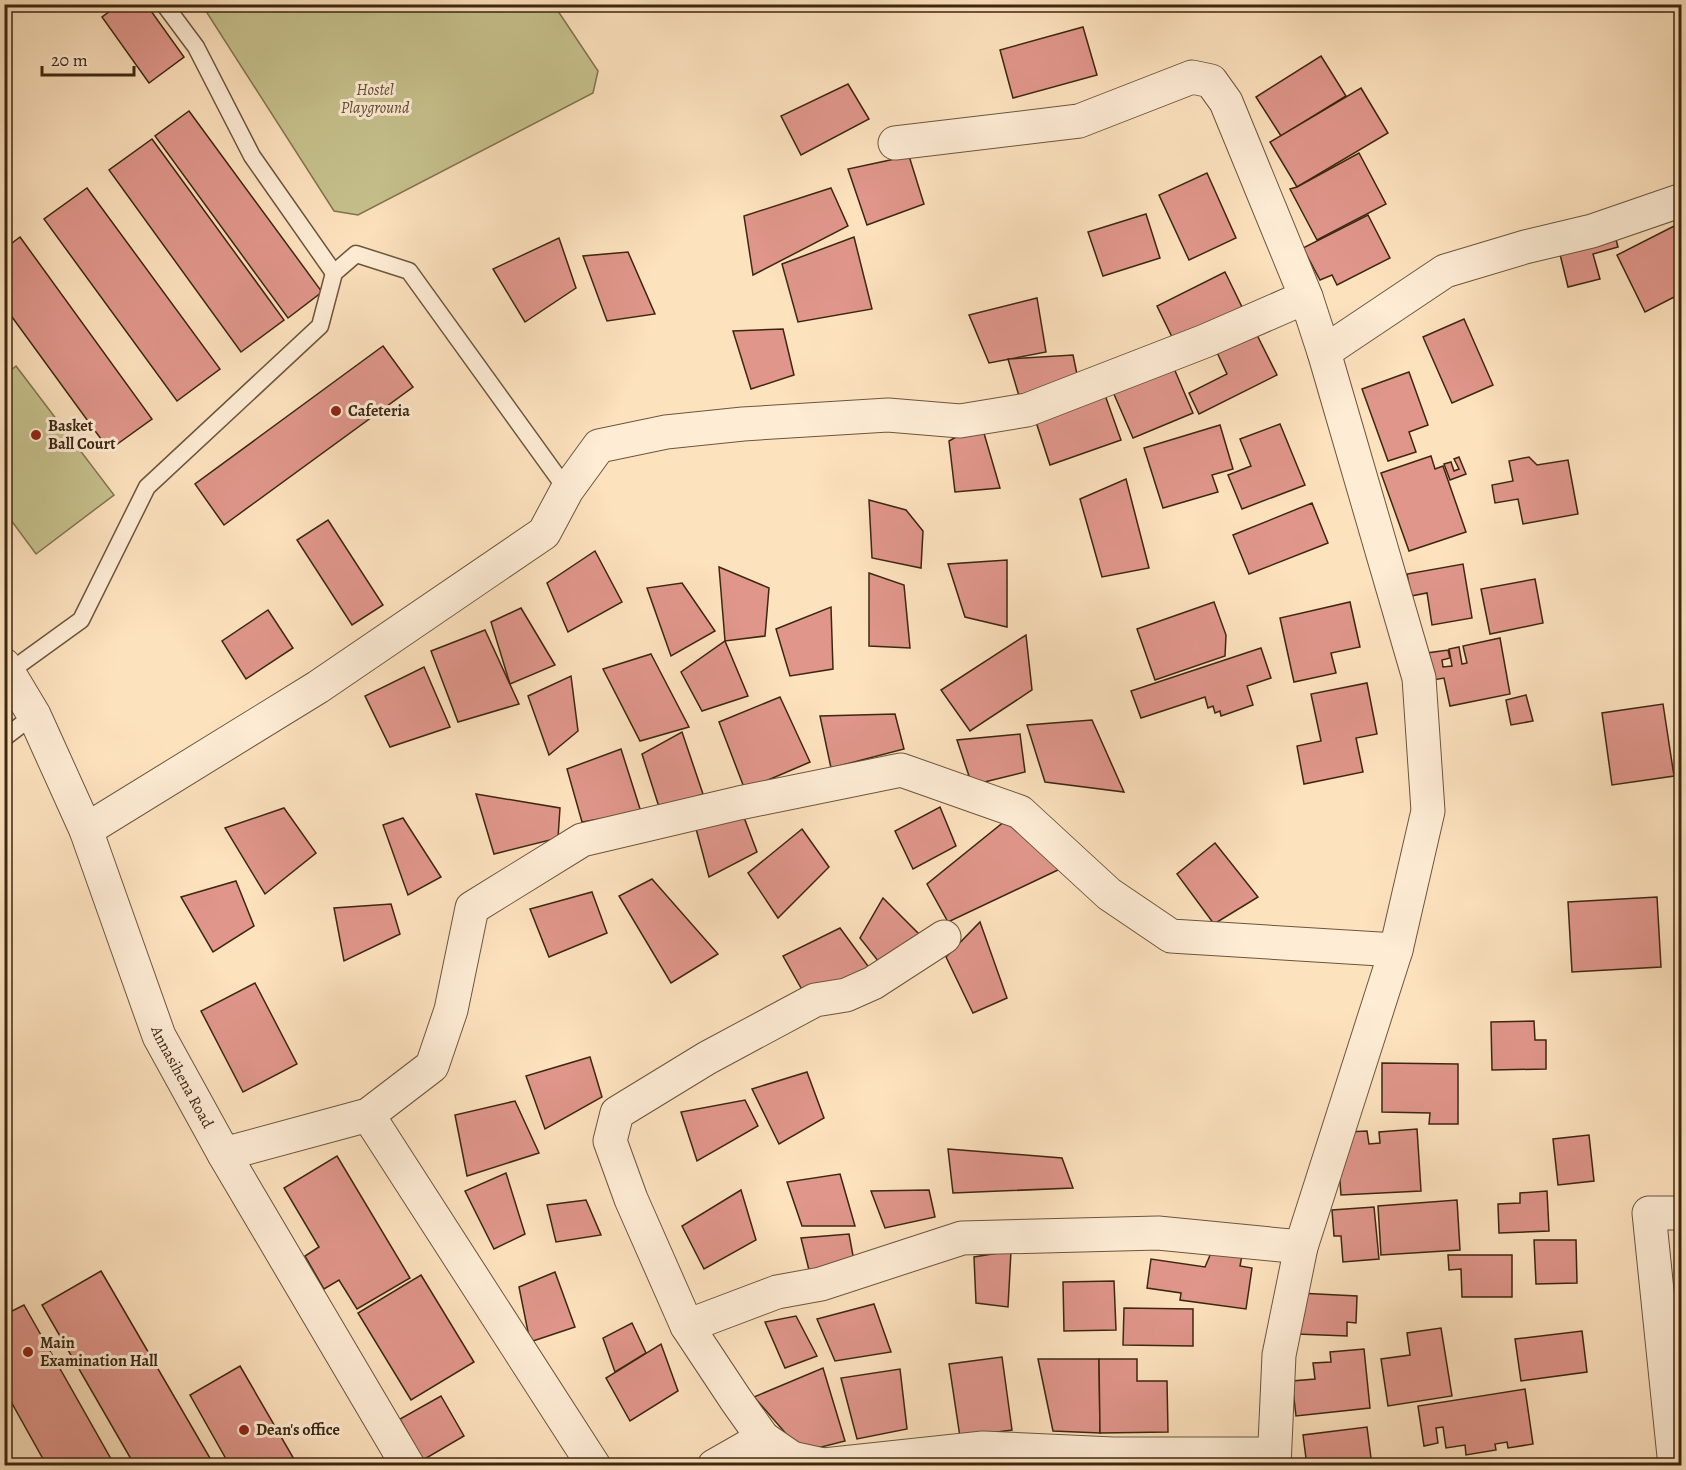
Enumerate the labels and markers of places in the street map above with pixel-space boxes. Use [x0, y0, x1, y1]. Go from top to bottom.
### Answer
place label: Cafeteria [348, 400, 410, 422]
marker: Cafeteria [329, 404, 343, 418]
place label: Basket Ball Court [48, 415, 116, 455]
marker: Basket Ball Court [29, 428, 43, 442]
place label: Main Examination Hall [40, 1332, 158, 1372]
marker: Main Examination Hall [21, 1345, 35, 1359]
place label: Dean's office [256, 1419, 340, 1441]
marker: Dean's office [237, 1423, 251, 1437]

